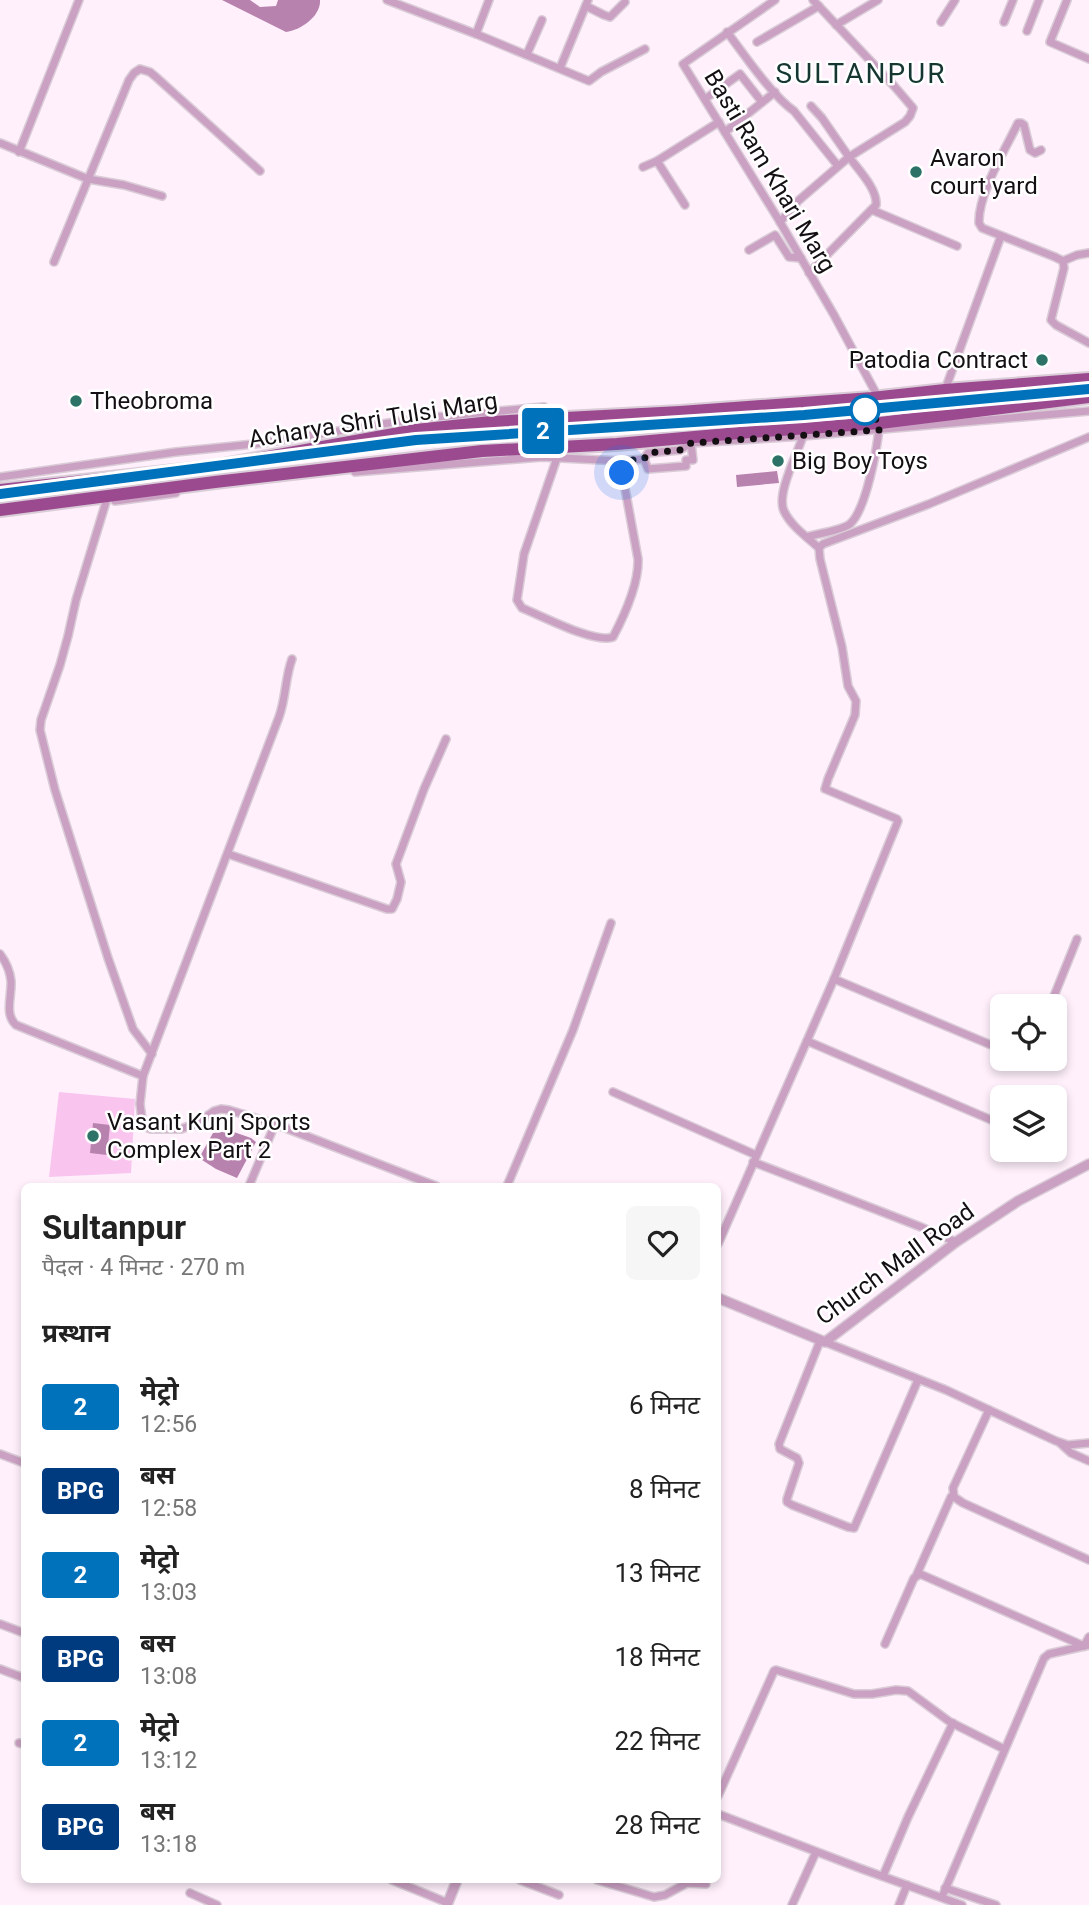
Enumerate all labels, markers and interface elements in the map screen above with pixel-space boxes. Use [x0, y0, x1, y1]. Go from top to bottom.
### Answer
district label: SULTANPUR [775, 57, 947, 90]
street label: Basti Ram Khari Marg [698, 65, 842, 277]
place label: Avaron court yard [930, 144, 1038, 200]
marker: Avaron court yard [908, 164, 924, 180]
place label: Patodia Contract [849, 346, 1028, 374]
marker: Patodia Contract [1034, 352, 1050, 368]
street label: Acharya Shri Tulsi Marg [246, 386, 500, 454]
place label: Theobroma [90, 387, 213, 415]
marker: Theobroma [68, 393, 84, 409]
unlabelled marker [850, 395, 880, 425]
line badge: 2 [520, 408, 566, 454]
text: 2 [536, 417, 550, 445]
place label: Big Boy Toys [792, 447, 928, 475]
marker: Big Boy Toys [770, 453, 786, 469]
your location [604, 455, 639, 490]
map controls [990, 994, 1067, 1162]
button: locate [990, 994, 1067, 1071]
button: layers [990, 1085, 1067, 1162]
place label: Vasant Kunj Sports Complex Part 2 [107, 1108, 311, 1164]
marker: Vasant Kunj Sports Complex Part 2 [85, 1128, 101, 1144]
street label: Church Mall Road [811, 1197, 979, 1331]
button: heart [626, 1206, 700, 1280]
text: Sultanpur [42, 1208, 186, 1247]
text: पैदल · 4 मिनट · 270 m [42, 1254, 245, 1281]
text: प्रस्थान [42, 1318, 110, 1348]
text: मेट्रो [140, 1376, 179, 1406]
text: 6 मिनट [629, 1390, 700, 1420]
text: 2 [74, 1393, 87, 1421]
text: 12:56 [140, 1411, 197, 1438]
text: बस [140, 1460, 175, 1490]
text: 8 मिनट [629, 1474, 700, 1504]
text: BPG [57, 1477, 104, 1505]
text: 12:58 [140, 1495, 197, 1522]
text: मेट्रो [140, 1544, 179, 1574]
text: 13 मिनट [615, 1558, 700, 1588]
text: 2 [74, 1561, 87, 1589]
text: 13:03 [140, 1579, 197, 1606]
text: बस [140, 1628, 175, 1658]
text: 18 मिनट [615, 1642, 700, 1672]
text: BPG [57, 1645, 104, 1673]
text: 13:08 [140, 1663, 197, 1690]
text: मेट्रो [140, 1712, 179, 1742]
text: 22 मिनट [615, 1726, 700, 1756]
text: 2 [74, 1729, 87, 1757]
text: 13:12 [140, 1747, 197, 1774]
text: बस [140, 1796, 175, 1826]
text: 28 मिनट [615, 1810, 700, 1840]
text: BPG [57, 1813, 104, 1841]
text: 13:18 [140, 1831, 197, 1858]

